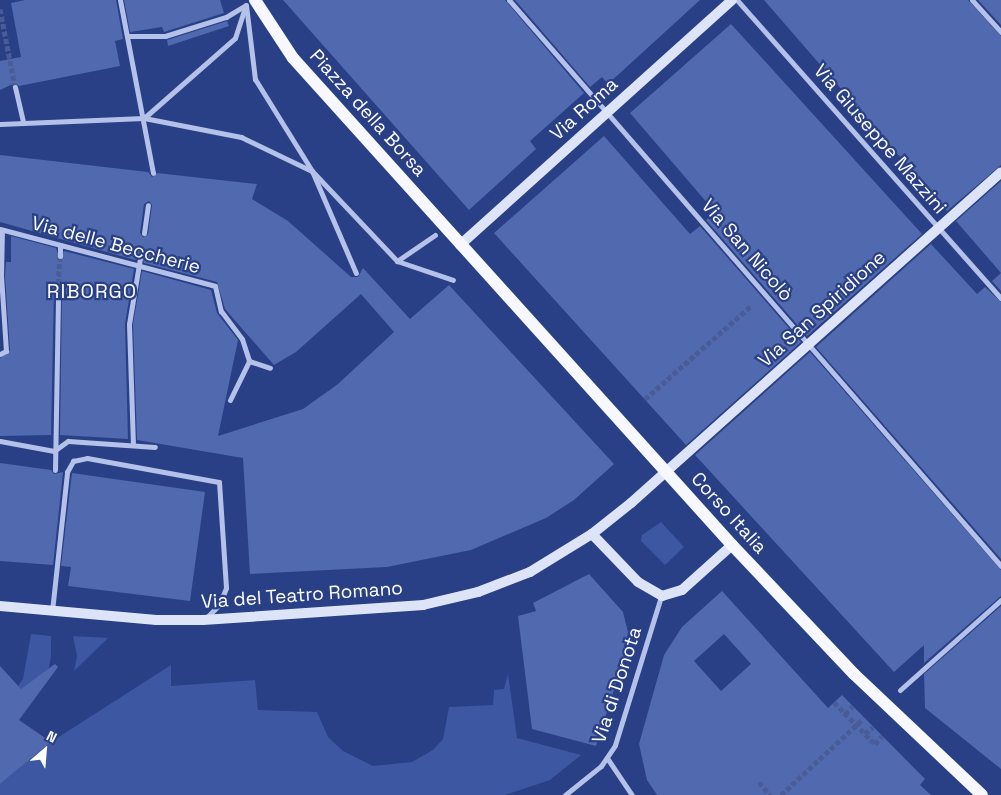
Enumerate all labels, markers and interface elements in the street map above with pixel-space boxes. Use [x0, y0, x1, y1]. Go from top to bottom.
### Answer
street label: Piazza della Borsa [305, 45, 431, 181]
street label: Via Giuseppe Mazzini [809, 59, 951, 219]
street label: Via Roma [545, 73, 623, 145]
street label: Via San Nicolò [696, 194, 798, 306]
street label: Via delle Beccherie [29, 212, 203, 278]
street label: Via San Spiridione [754, 246, 890, 372]
district label: RIBORGO [46, 279, 138, 303]
street label: Corso Italia [686, 467, 772, 559]
street label: Via del Teatro Romano [200, 577, 404, 613]
street label: Via di Donota [587, 624, 647, 746]
north arrow [20, 725, 70, 775]
text: N [44, 726, 60, 747]

